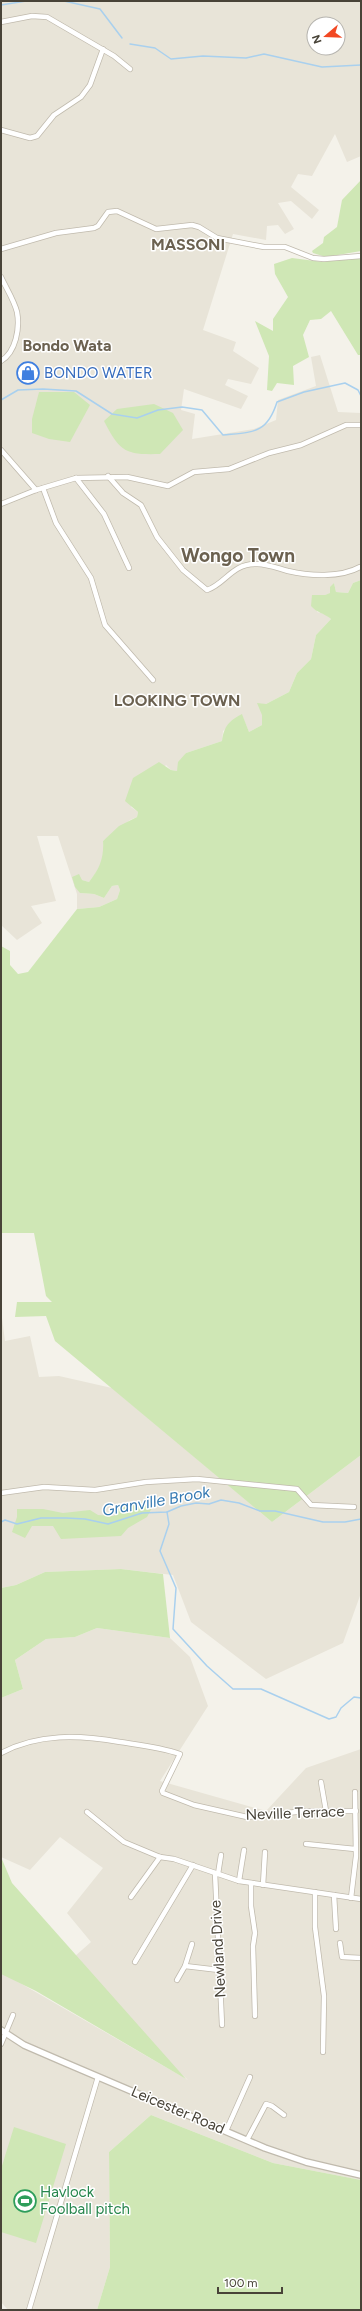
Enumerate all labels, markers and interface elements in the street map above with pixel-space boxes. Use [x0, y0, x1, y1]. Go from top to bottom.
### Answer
north arrow [306, 16, 346, 56]
text: N [309, 33, 325, 45]
district label: MASSONI [151, 235, 225, 254]
district label: Bondo Wata [22, 336, 112, 355]
shop icon: BONDO WATER [15, 360, 41, 386]
place label: BONDO WATER [44, 364, 153, 382]
district label: Wongo Town [181, 544, 295, 567]
district label: LOOKING TOWN [114, 691, 240, 710]
water label: Granville Brook [101, 1482, 213, 1520]
street label: Neville Terrace [245, 1802, 345, 1824]
street label: Newland Drive [206, 1900, 230, 1998]
street label: Leicester Road [129, 2082, 227, 2138]
place label: Havlock Foolball pitch [40, 2183, 130, 2218]
sports icon: Havlock Foolball pitch [12, 2188, 38, 2214]
scale bar [218, 2269, 282, 2295]
text: 100 m [224, 2276, 258, 2290]

